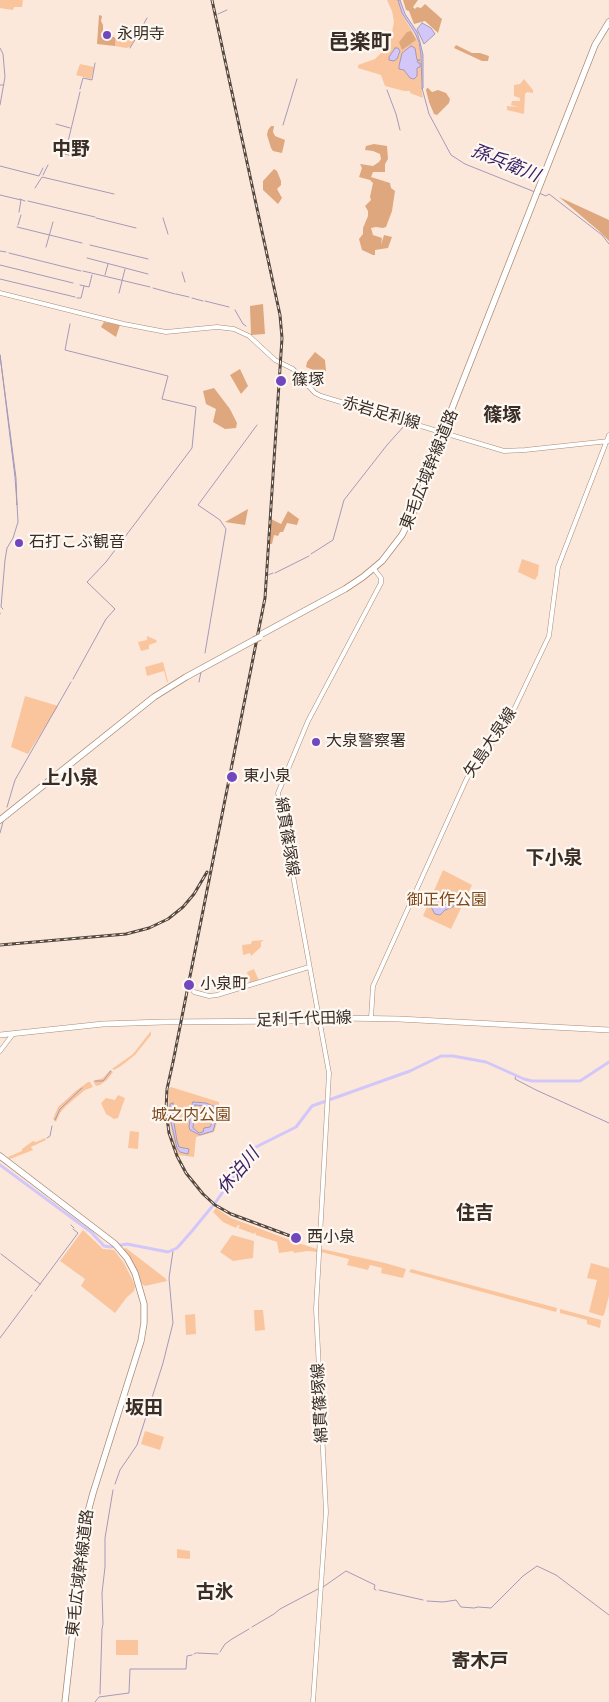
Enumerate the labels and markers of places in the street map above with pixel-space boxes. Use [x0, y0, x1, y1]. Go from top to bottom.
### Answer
place label: 永明寺 [117, 25, 165, 45]
marker: 永明寺 [101, 29, 113, 41]
place label: 篠塚 [292, 371, 324, 391]
marker: 篠塚 [274, 374, 288, 388]
place label: 石打こぶ観音 [29, 533, 125, 553]
marker: 石打こぶ観音 [13, 537, 25, 549]
place label: 大泉警察署 [326, 732, 406, 752]
marker: 大泉警察署 [310, 736, 322, 748]
place label: 東小泉 [243, 767, 291, 787]
marker: 東小泉 [225, 770, 239, 784]
place label: 小泉町 [200, 975, 248, 995]
marker: 小泉町 [182, 978, 196, 992]
place label: 西小泉 [307, 1228, 355, 1248]
marker: 西小泉 [289, 1231, 303, 1245]

